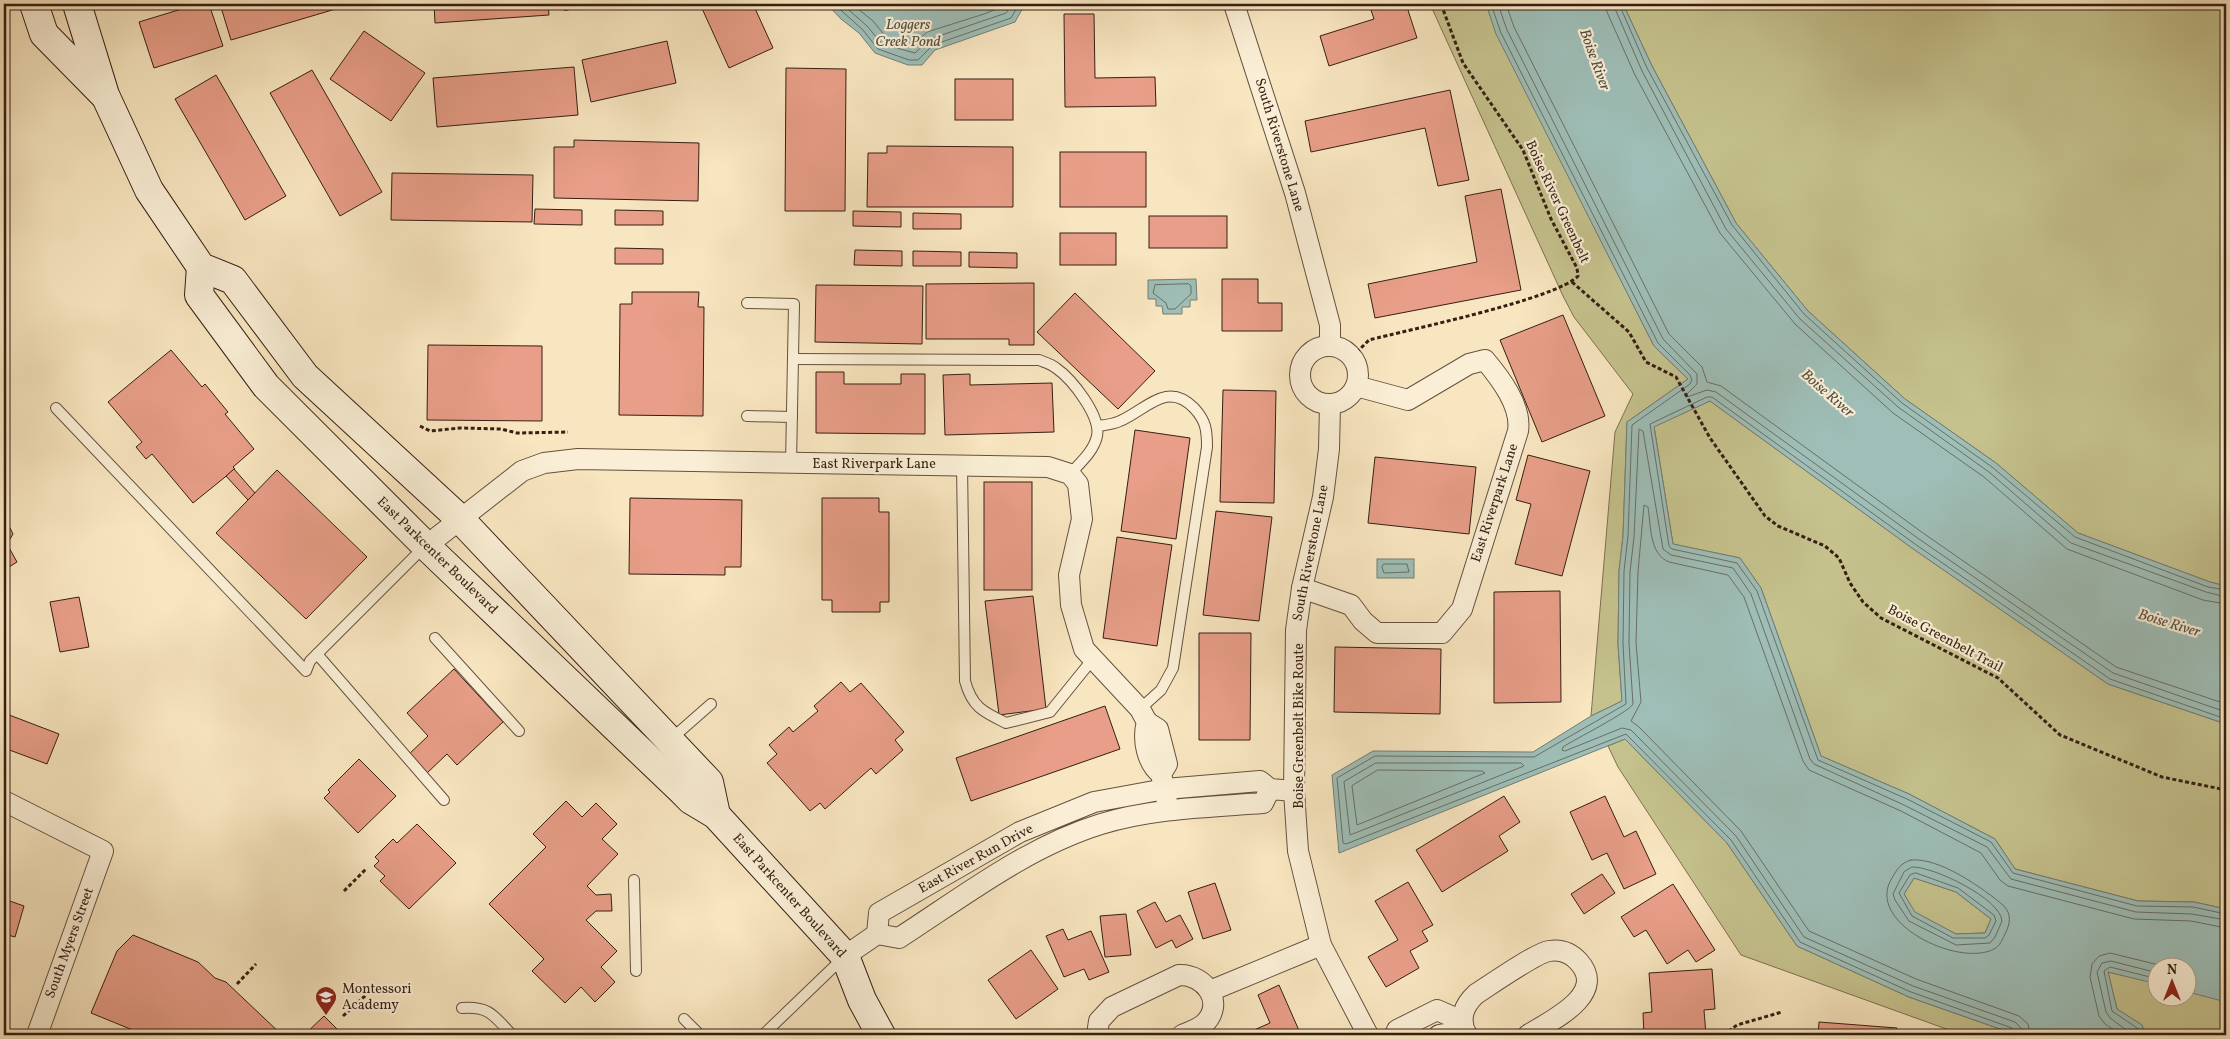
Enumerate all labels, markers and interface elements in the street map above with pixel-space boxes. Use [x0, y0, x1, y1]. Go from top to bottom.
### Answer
water label: Loggers Creek Pond [875, 15, 941, 53]
water label: Boise River [1573, 26, 1615, 94]
street label: South Riverstone Lane [1250, 76, 1308, 214]
street label: Boise River Greenbelt [1520, 138, 1594, 266]
water label: Boise River [1796, 365, 1858, 423]
street label: East Riverpark Lane [1467, 441, 1523, 565]
street label: East Riverpark Lane [812, 455, 936, 474]
street label: South Riverstone Lane [1288, 483, 1334, 623]
street label: East Parkcenter Boulevard [372, 493, 502, 619]
street label: Boise Greenbelt Trail [1884, 601, 2006, 677]
water label: Boise River [2135, 605, 2203, 644]
street label: Boise Greenbelt Bike Route [1290, 643, 1309, 809]
street label: East River Run Drive [915, 819, 1037, 898]
street label: East Parkcenter Boulevard [728, 830, 850, 963]
street label: South Myers Street [41, 885, 99, 1001]
north arrow [2148, 956, 2198, 1006]
text: N [2167, 961, 2177, 980]
place label: Montessori Academy [342, 980, 411, 1015]
school or university icon: Montessori Academy [314, 985, 338, 1016]

